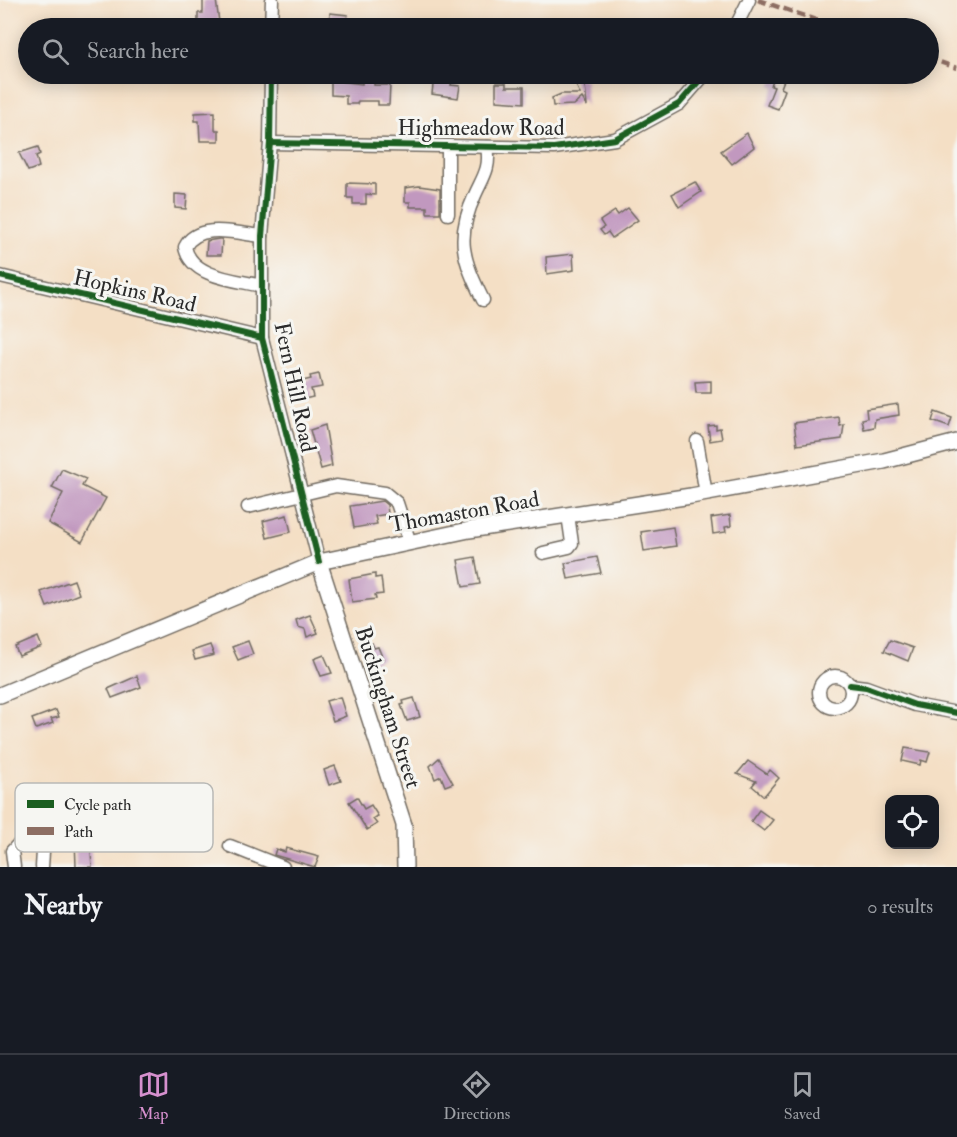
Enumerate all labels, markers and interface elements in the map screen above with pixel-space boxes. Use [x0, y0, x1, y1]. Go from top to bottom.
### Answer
search box [18, 18, 939, 84]
icon: search [39, 35, 72, 68]
text: Search here [87, 37, 189, 65]
street label: Highmeadow Road [398, 114, 565, 142]
street label: Hopkins Road [70, 263, 199, 320]
street label: Fern Hill Road [268, 320, 323, 455]
street label: Thomaston Road [387, 485, 541, 539]
street label: Buckingham Street [349, 623, 427, 792]
legend [15, 783, 213, 852]
text: Cycle path [64, 795, 132, 816]
map controls [885, 795, 939, 849]
button: locate [885, 795, 939, 849]
text: Path [64, 822, 94, 842]
text: Nearby [24, 890, 102, 922]
text: 0 results [867, 894, 933, 919]
tab: Map [137, 1068, 170, 1124]
tab: Directions [443, 1068, 510, 1124]
tab: Saved [784, 1068, 820, 1124]

